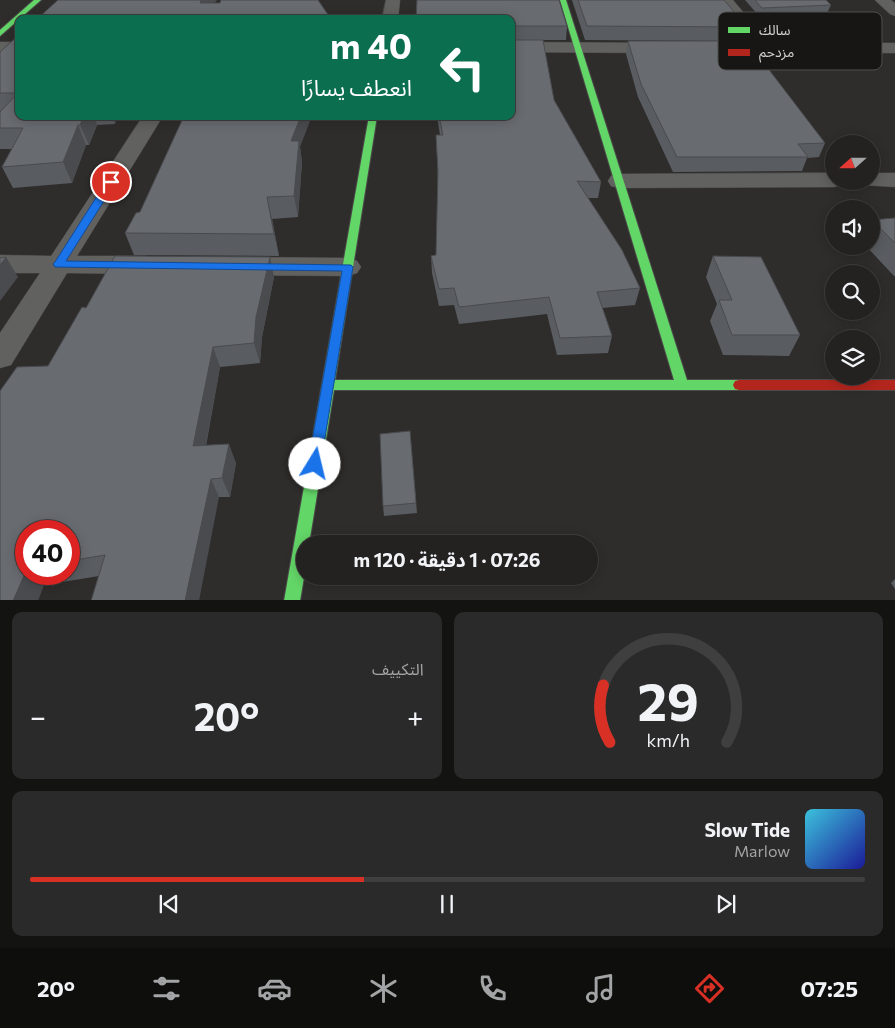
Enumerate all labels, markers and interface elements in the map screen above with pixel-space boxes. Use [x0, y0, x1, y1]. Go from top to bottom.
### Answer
legend [718, 12, 882, 70]
text: سالك [759, 21, 791, 38]
text: 40 m [330, 23, 412, 66]
icon: left [430, 35, 495, 100]
text: مزدحم [759, 43, 794, 63]
text: انعطف يسارًا [301, 74, 412, 101]
north arrow [825, 135, 880, 190]
map controls [825, 135, 880, 385]
pin [90, 161, 132, 203]
icon: arrive [97, 168, 125, 196]
button: sound [825, 200, 880, 255]
button: search [825, 265, 880, 320]
button: layers [825, 330, 880, 385]
position arrow [288, 437, 340, 489]
speed limit sign: 40 [15, 520, 80, 585]
text: 07:26 · 1 دقيقة · 120 m [353, 548, 541, 571]
text: التكييف [372, 659, 424, 678]
text: 29 [638, 668, 699, 732]
text: 20° [194, 692, 259, 739]
text: − [30, 699, 46, 733]
text: + [407, 699, 424, 733]
text: km/h [647, 729, 690, 751]
text: Slow Tide [704, 818, 790, 841]
text: Marlow [734, 841, 790, 860]
icon: previous [155, 890, 183, 918]
icon: pause [433, 890, 461, 918]
icon: next [712, 890, 740, 918]
icon: filters [149, 971, 184, 1006]
icon: car [257, 971, 292, 1006]
icon: climate [366, 971, 401, 1006]
icon: phone [475, 971, 510, 1006]
icon: music [583, 971, 618, 1006]
icon: directions [692, 971, 727, 1006]
text: 20° [37, 975, 75, 1002]
text: 07:25 [801, 975, 858, 1002]

